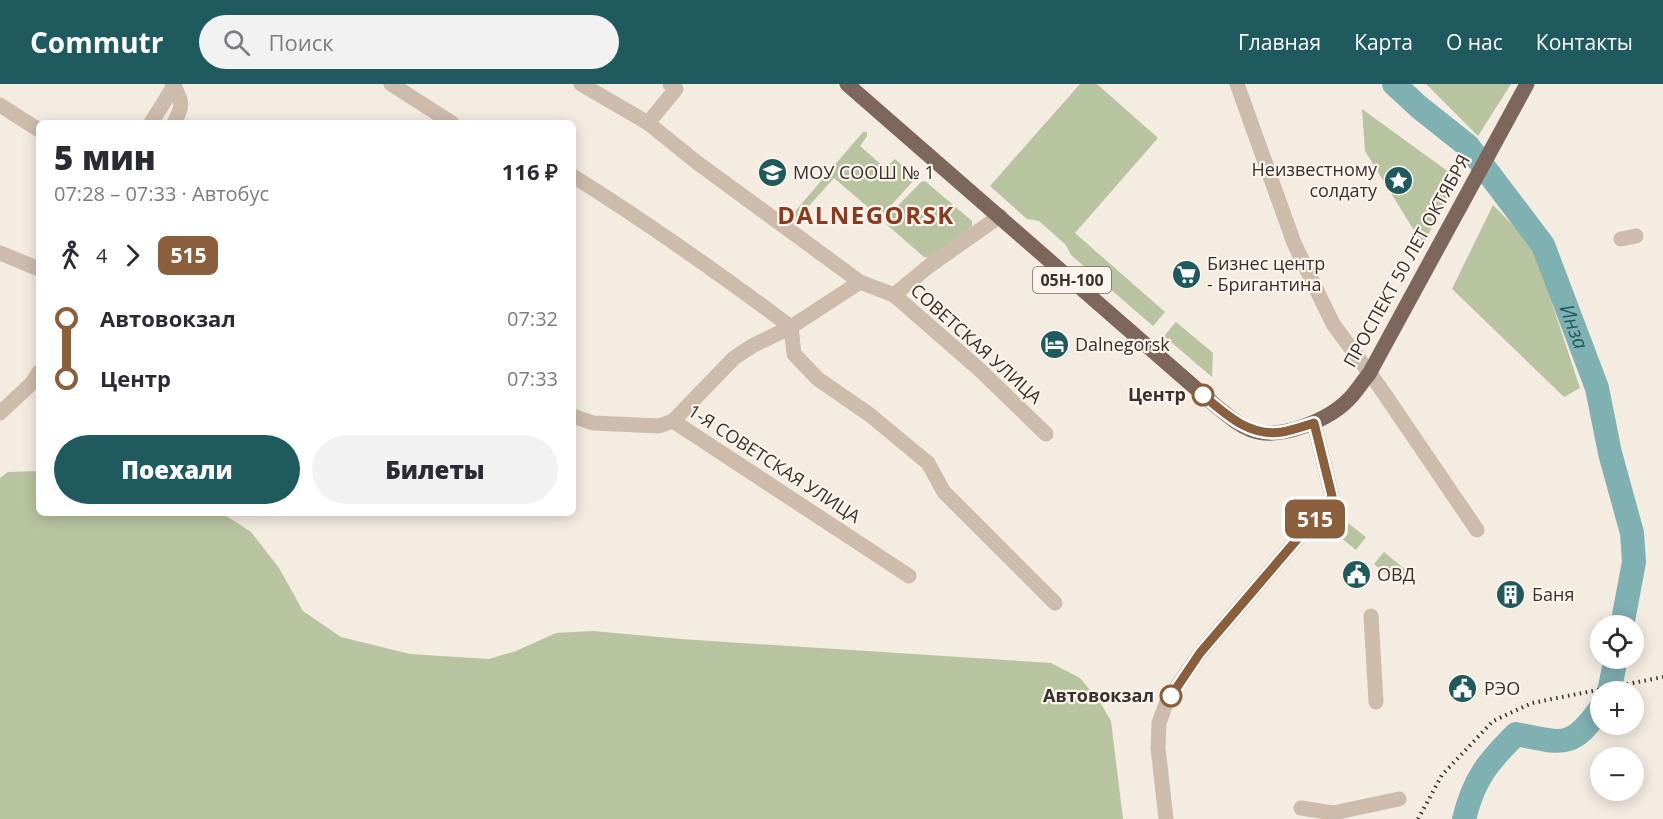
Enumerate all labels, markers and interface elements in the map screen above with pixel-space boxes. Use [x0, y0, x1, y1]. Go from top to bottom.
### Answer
search box [199, 15, 619, 69]
text: Commutr [30, 23, 163, 61]
icon: search [220, 26, 253, 59]
text: Поиск [268, 27, 334, 57]
text: Главная [1238, 28, 1321, 56]
text: Карта [1354, 28, 1413, 56]
text: О нас [1446, 28, 1503, 56]
text: Контакты [1536, 28, 1633, 56]
text: 5 мин [54, 135, 156, 180]
street label: ПРОСПЕКТ 50 ЛЕТ ОКТЯБРЯ [1337, 150, 1475, 371]
text: 116 ₽ [502, 156, 558, 186]
school or university icon: МОУ СООШ № 1 [756, 157, 788, 189]
place label: Неизвестному солдату [1252, 157, 1378, 202]
place label: МОУ СООШ № 1 [793, 160, 935, 184]
place icon: Неизвестному солдату [1382, 164, 1414, 196]
text: 07:28 – 07:33 · Автобус [54, 180, 269, 207]
district label: DALNEGORSK [777, 198, 955, 231]
icon: walk [54, 239, 87, 272]
icon: forward [116, 239, 149, 272]
text: 515 [170, 241, 206, 269]
text: 4 [96, 242, 107, 269]
place label: Бизнес центр - Бригантина [1207, 251, 1325, 296]
supermarket icon: Бизнес центр - Бригантина [1170, 258, 1202, 290]
road number: 05Н-100 [1033, 267, 1111, 293]
street label: СОВЕТСКАЯ УЛИЦА [906, 278, 1048, 409]
water label: Инза [1554, 300, 1595, 353]
text: Автовокзал [100, 303, 236, 333]
text: 07:32 [507, 305, 558, 332]
hotel icon: Dalnegorsk [1038, 329, 1070, 361]
place label: Dalnegorsk [1075, 332, 1170, 356]
text: Центр [100, 363, 171, 393]
text: 07:33 [507, 365, 558, 392]
place label: Центр [1128, 382, 1186, 406]
marker: Центр [1192, 384, 1214, 406]
street label: 1-Я СОВЕТСКАЯ УЛИЦА [684, 398, 866, 528]
button: Поехали [54, 435, 300, 504]
button: Билеты [312, 435, 558, 504]
line badge: 515 [1280, 500, 1350, 538]
text: 515 [1297, 505, 1333, 533]
public building icon: ОВД [1340, 559, 1372, 591]
place label: ОВД [1377, 562, 1415, 586]
building icon: Баня [1495, 579, 1527, 611]
place label: Баня [1532, 582, 1574, 606]
map controls [1590, 615, 1644, 801]
button: locate [1590, 615, 1644, 669]
public building icon: РЭО [1447, 673, 1479, 705]
place label: РЭО [1484, 676, 1520, 700]
button: + [1590, 681, 1644, 735]
place label: Автовокзал [1043, 683, 1154, 707]
marker: Автовокзал [1160, 685, 1182, 707]
button: − [1590, 747, 1644, 801]

